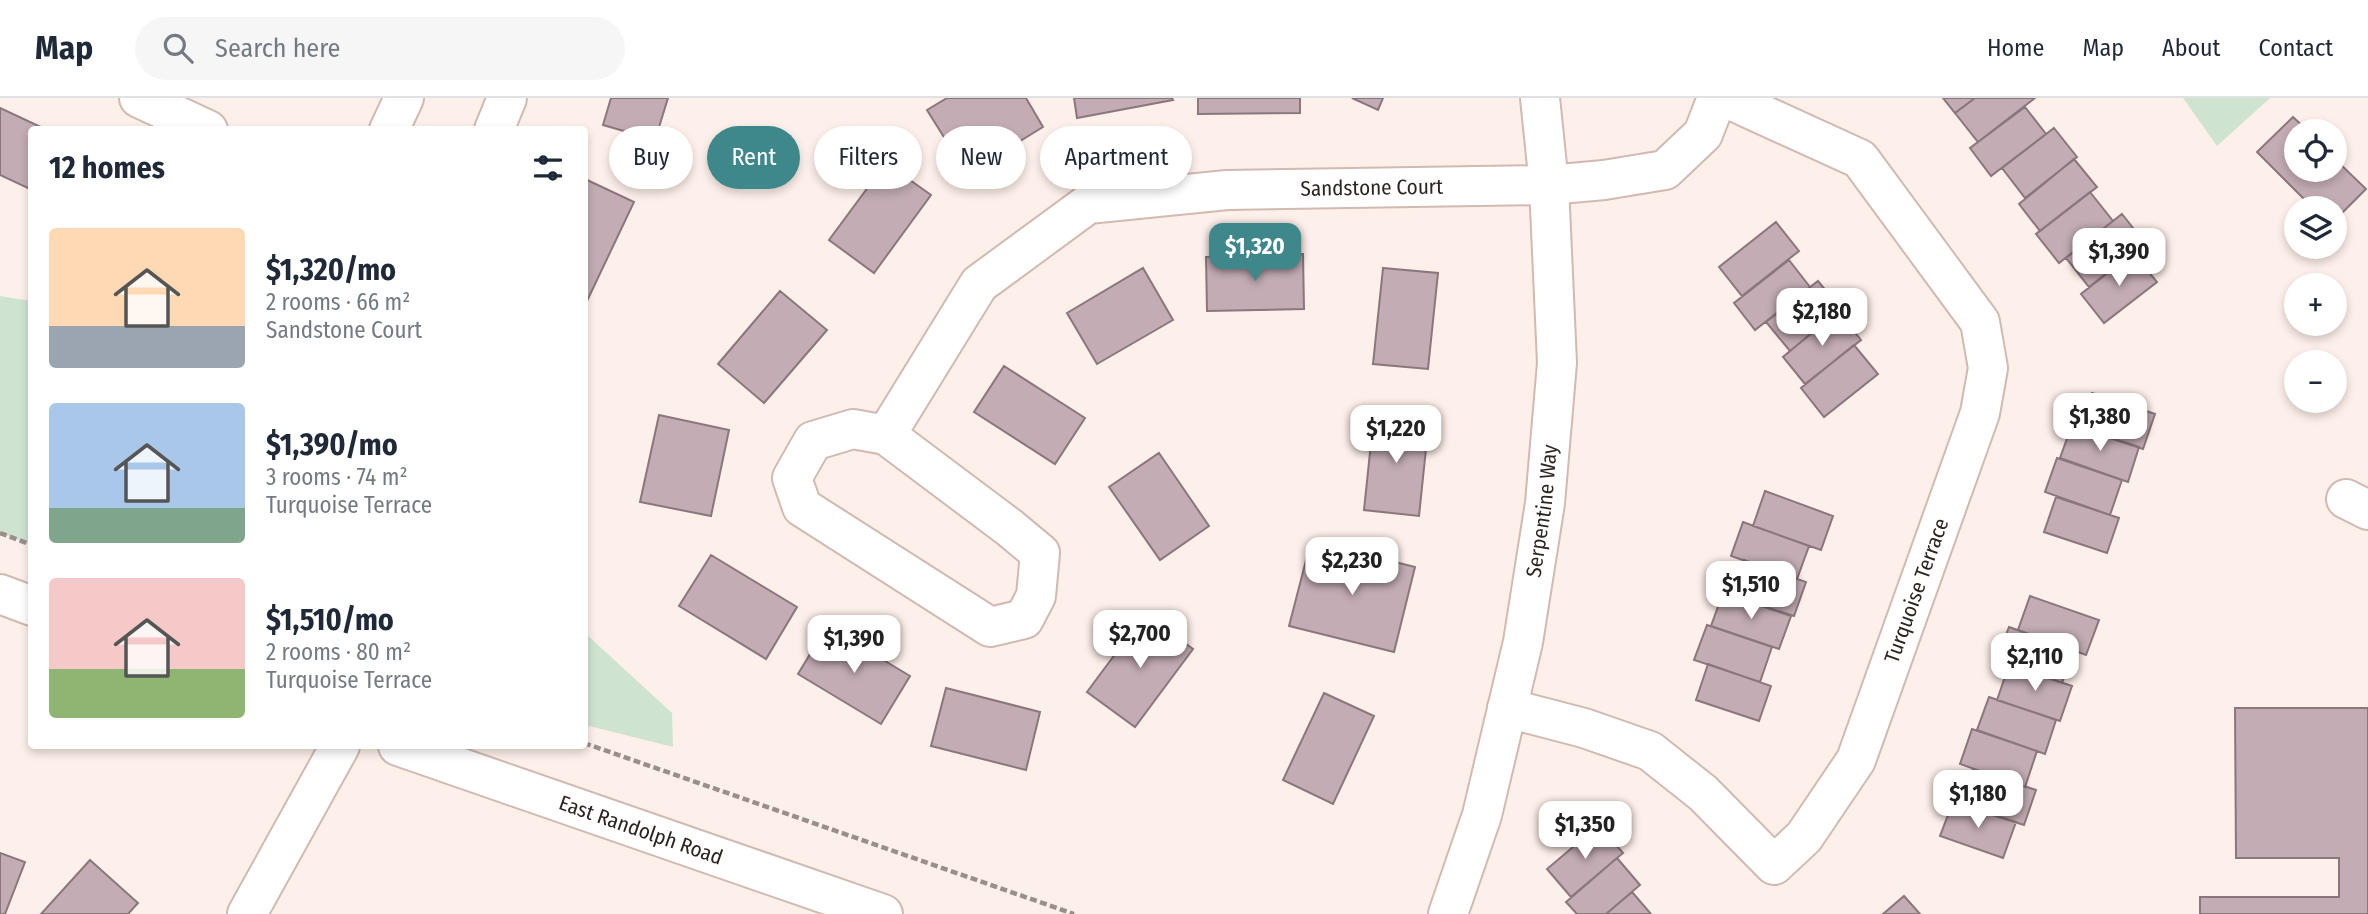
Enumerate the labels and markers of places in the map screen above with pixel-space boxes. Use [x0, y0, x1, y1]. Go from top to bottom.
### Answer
pin: $1,320 [1198, 223, 1312, 283]
pin: $1,390 [2062, 228, 2176, 288]
pin: $2,180 [1765, 288, 1879, 348]
pin: $1,380 [2043, 394, 2157, 453]
pin: $1,220 [1339, 406, 1453, 465]
pin: $2,230 [1295, 538, 1409, 597]
pin: $1,510 [1694, 561, 1808, 621]
pin: $2,700 [1083, 610, 1197, 670]
pin: $1,390 [797, 616, 911, 675]
pin: $2,110 [1978, 634, 2092, 693]
pin: $1,180 [1921, 770, 2035, 830]
pin: $1,350 [1528, 802, 1642, 861]

